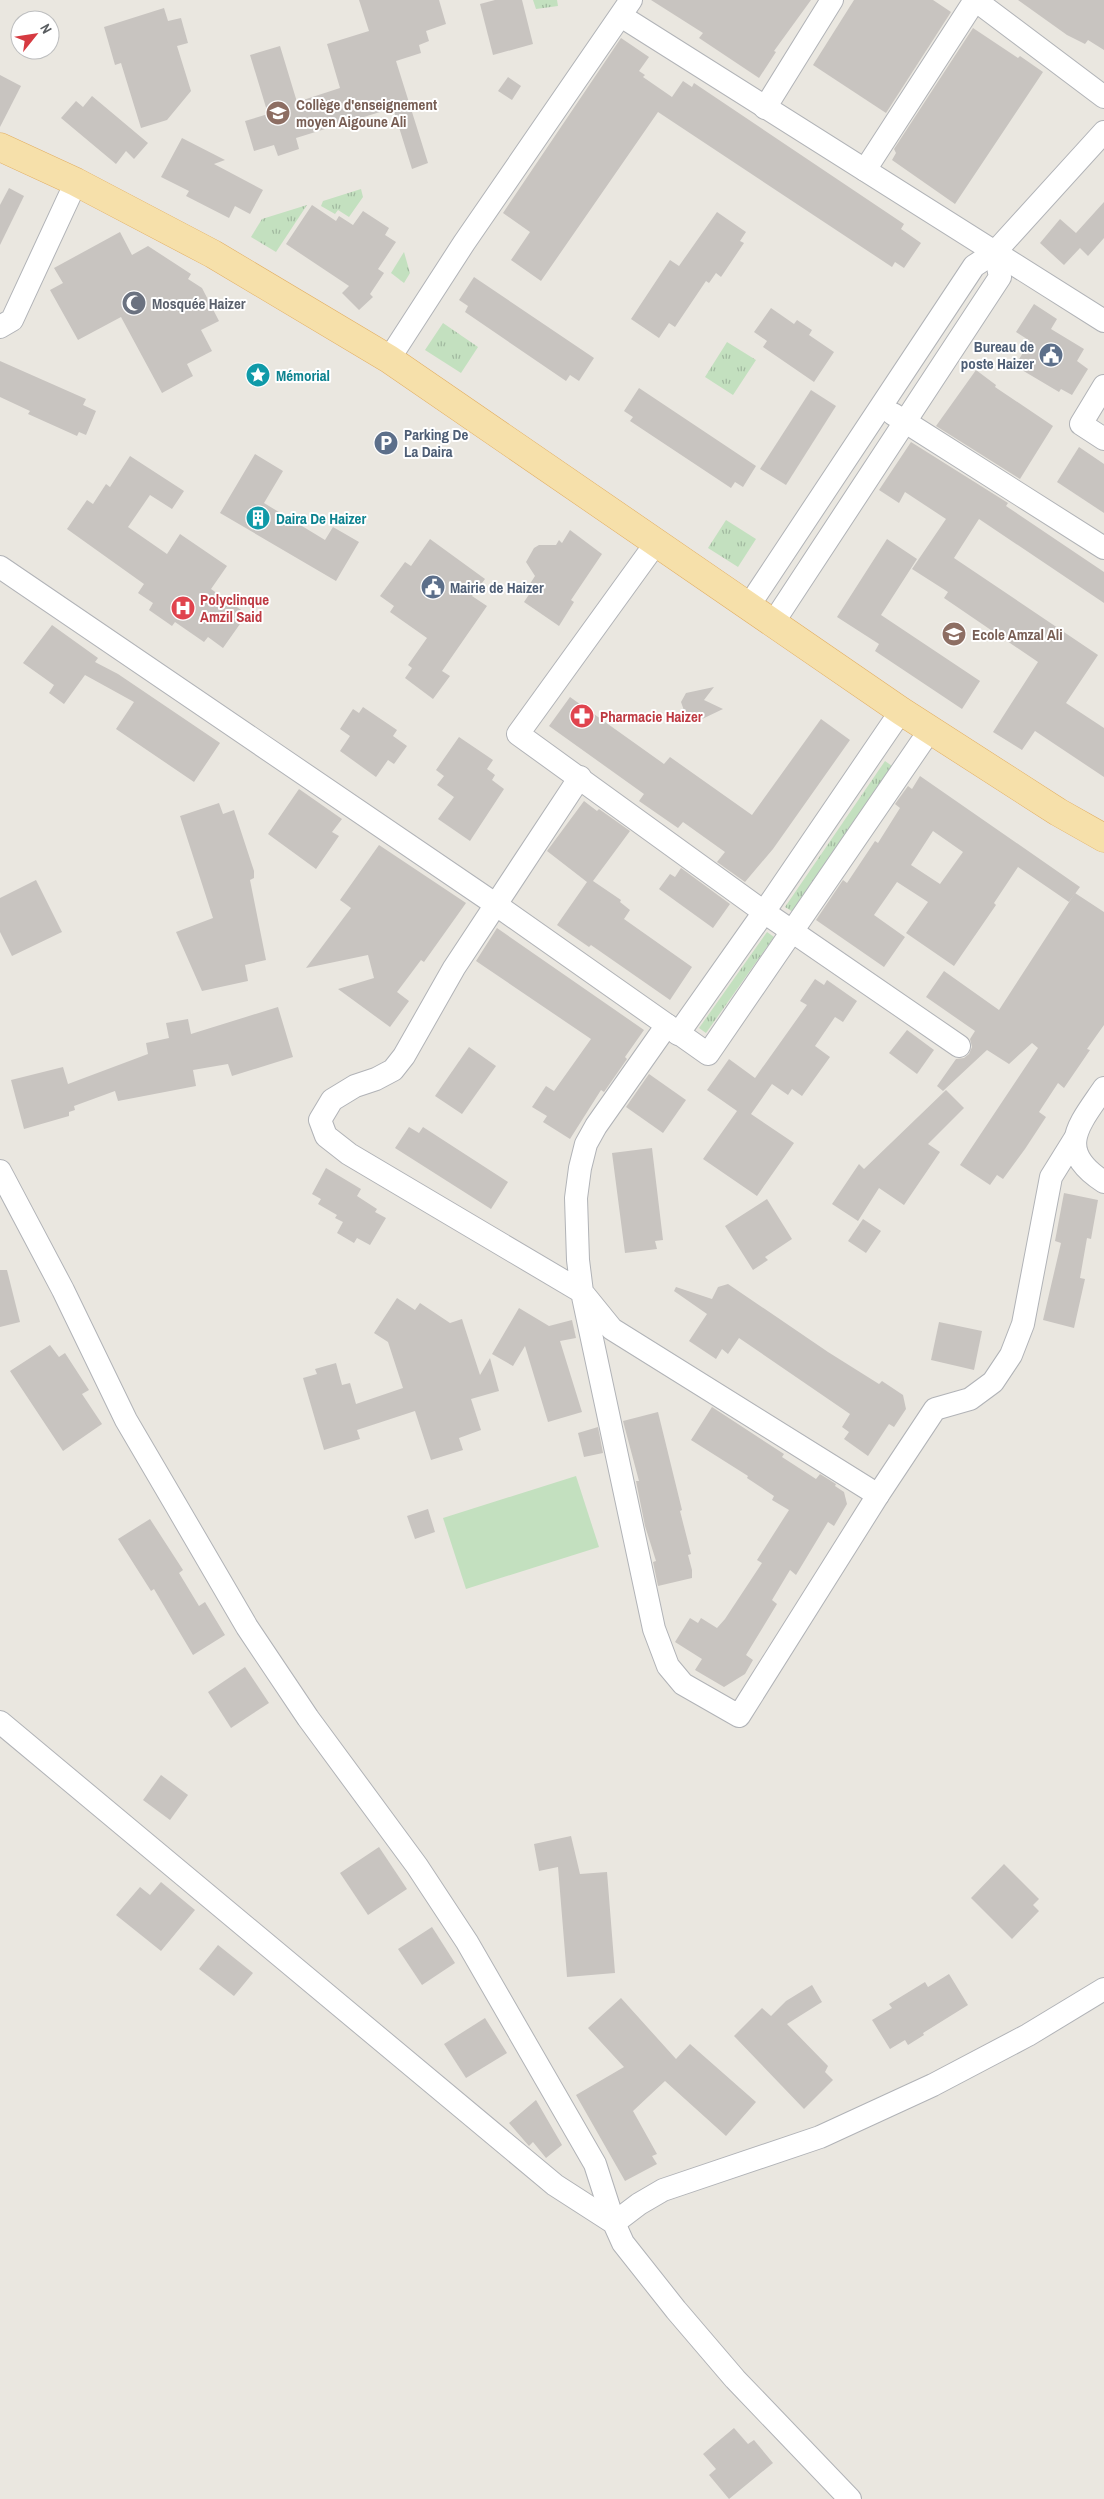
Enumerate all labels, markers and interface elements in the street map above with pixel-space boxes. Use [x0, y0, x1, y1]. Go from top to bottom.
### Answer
north arrow [10, 10, 60, 60]
text: N [36, 20, 56, 37]
place label: Collège d'enseignement moyen Aigoune Ali [296, 94, 437, 132]
school or university icon: Collège d'enseignement moyen Aigoune Ali [265, 100, 291, 126]
mosque icon: Mosquée Haizer [121, 290, 147, 316]
place label: Mosquée Haizer [152, 293, 246, 314]
place label: Bureau de poste Haizer [961, 336, 1034, 374]
public building icon: Bureau de poste Haizer [1038, 342, 1064, 368]
place icon: Mémorial [245, 362, 271, 388]
place label: Mémorial [276, 365, 330, 386]
place label: Parking De La Daira [404, 424, 468, 462]
parking icon: Parking De La Daira [373, 430, 399, 456]
building icon: Daira De Haizer [245, 505, 271, 531]
place label: Daira De Haizer [276, 508, 366, 529]
public building icon: Mairie de Haizer [420, 574, 446, 600]
place label: Mairie de Haizer [450, 577, 544, 598]
place label: Polyclinque Amzil Said [200, 589, 269, 627]
hospital icon: Polyclinque Amzil Said [170, 595, 196, 621]
school or university icon: Ecole Amzal Ali [941, 621, 967, 647]
place label: Ecole Amzal Ali [972, 624, 1063, 645]
pharmacy icon: Pharmacie Haizer [569, 703, 595, 729]
place label: Pharmacie Haizer [600, 706, 703, 727]

